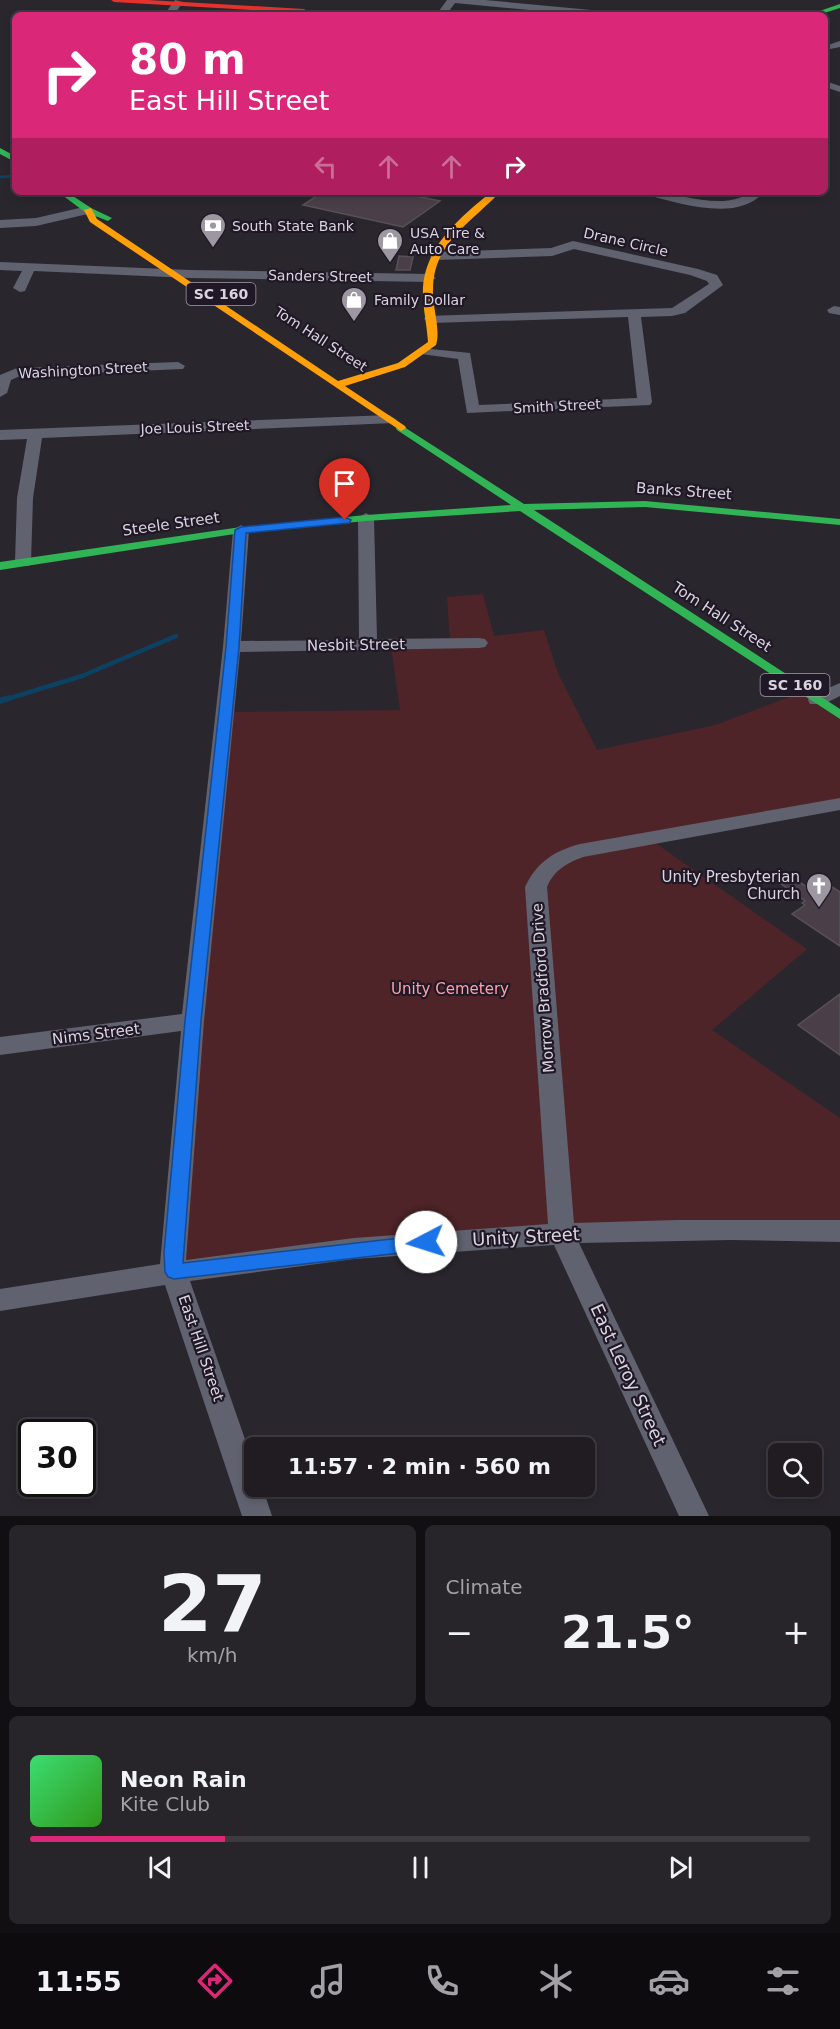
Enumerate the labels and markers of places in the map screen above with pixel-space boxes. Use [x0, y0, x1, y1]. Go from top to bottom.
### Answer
bank icon: South State Bank [198, 211, 228, 249]
place label: South State Bank [232, 218, 355, 234]
place label: USA Tire & Auto Care [410, 225, 485, 257]
shop icon: USA Tire & Auto Care [375, 226, 405, 264]
shop icon: Family Dollar [339, 285, 369, 323]
place label: Family Dollar [374, 292, 465, 308]
pin [319, 458, 370, 520]
place label: Unity Presbyterian Church [662, 868, 800, 903]
church icon: Unity Presbyterian Church [804, 871, 834, 909]

